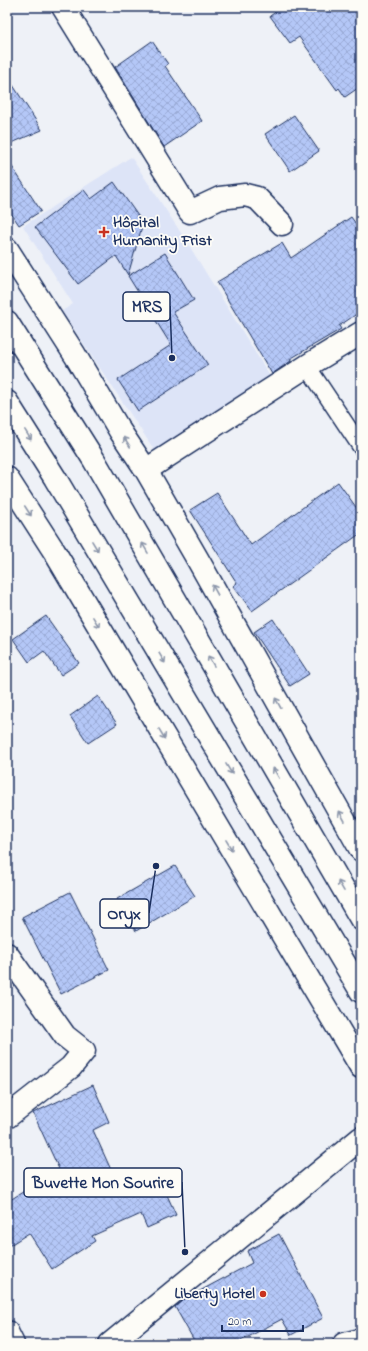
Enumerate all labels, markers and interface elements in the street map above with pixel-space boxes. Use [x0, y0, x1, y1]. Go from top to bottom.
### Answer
place label: Hôpital Humanity Frist [113, 211, 213, 254]
marker: Hôpital Humanity Frist [98, 226, 110, 238]
callout: MRS [123, 292, 170, 321]
text: MRS [132, 295, 162, 320]
one-way arrow [24, 429, 32, 440]
one-way arrow [123, 436, 132, 447]
one-way arrow [24, 505, 32, 516]
one-way arrow [92, 540, 100, 552]
one-way arrow [141, 542, 149, 554]
one-way arrow [210, 584, 218, 596]
one-way arrow [92, 616, 100, 628]
one-way arrow [158, 652, 166, 664]
one-way arrow [206, 655, 214, 667]
one-way arrow [274, 697, 282, 709]
one-way arrow [159, 728, 167, 740]
one-way arrow [225, 763, 233, 775]
one-way arrow [272, 767, 280, 779]
one-way arrow [338, 810, 345, 822]
one-way arrow [225, 839, 233, 850]
one-way arrow [337, 880, 345, 892]
callout: Oryx [100, 899, 149, 928]
text: Oryx [107, 902, 141, 929]
callout: Buvette Mon Sourire [24, 1168, 182, 1197]
text: Buvette Mon Sourire [31, 1171, 175, 1196]
place label: Liberty Hotel [175, 1282, 255, 1307]
marker: Liberty Hotel [258, 1289, 268, 1299]
scale bar [222, 1307, 303, 1333]
text: 20 m [228, 1313, 251, 1331]

